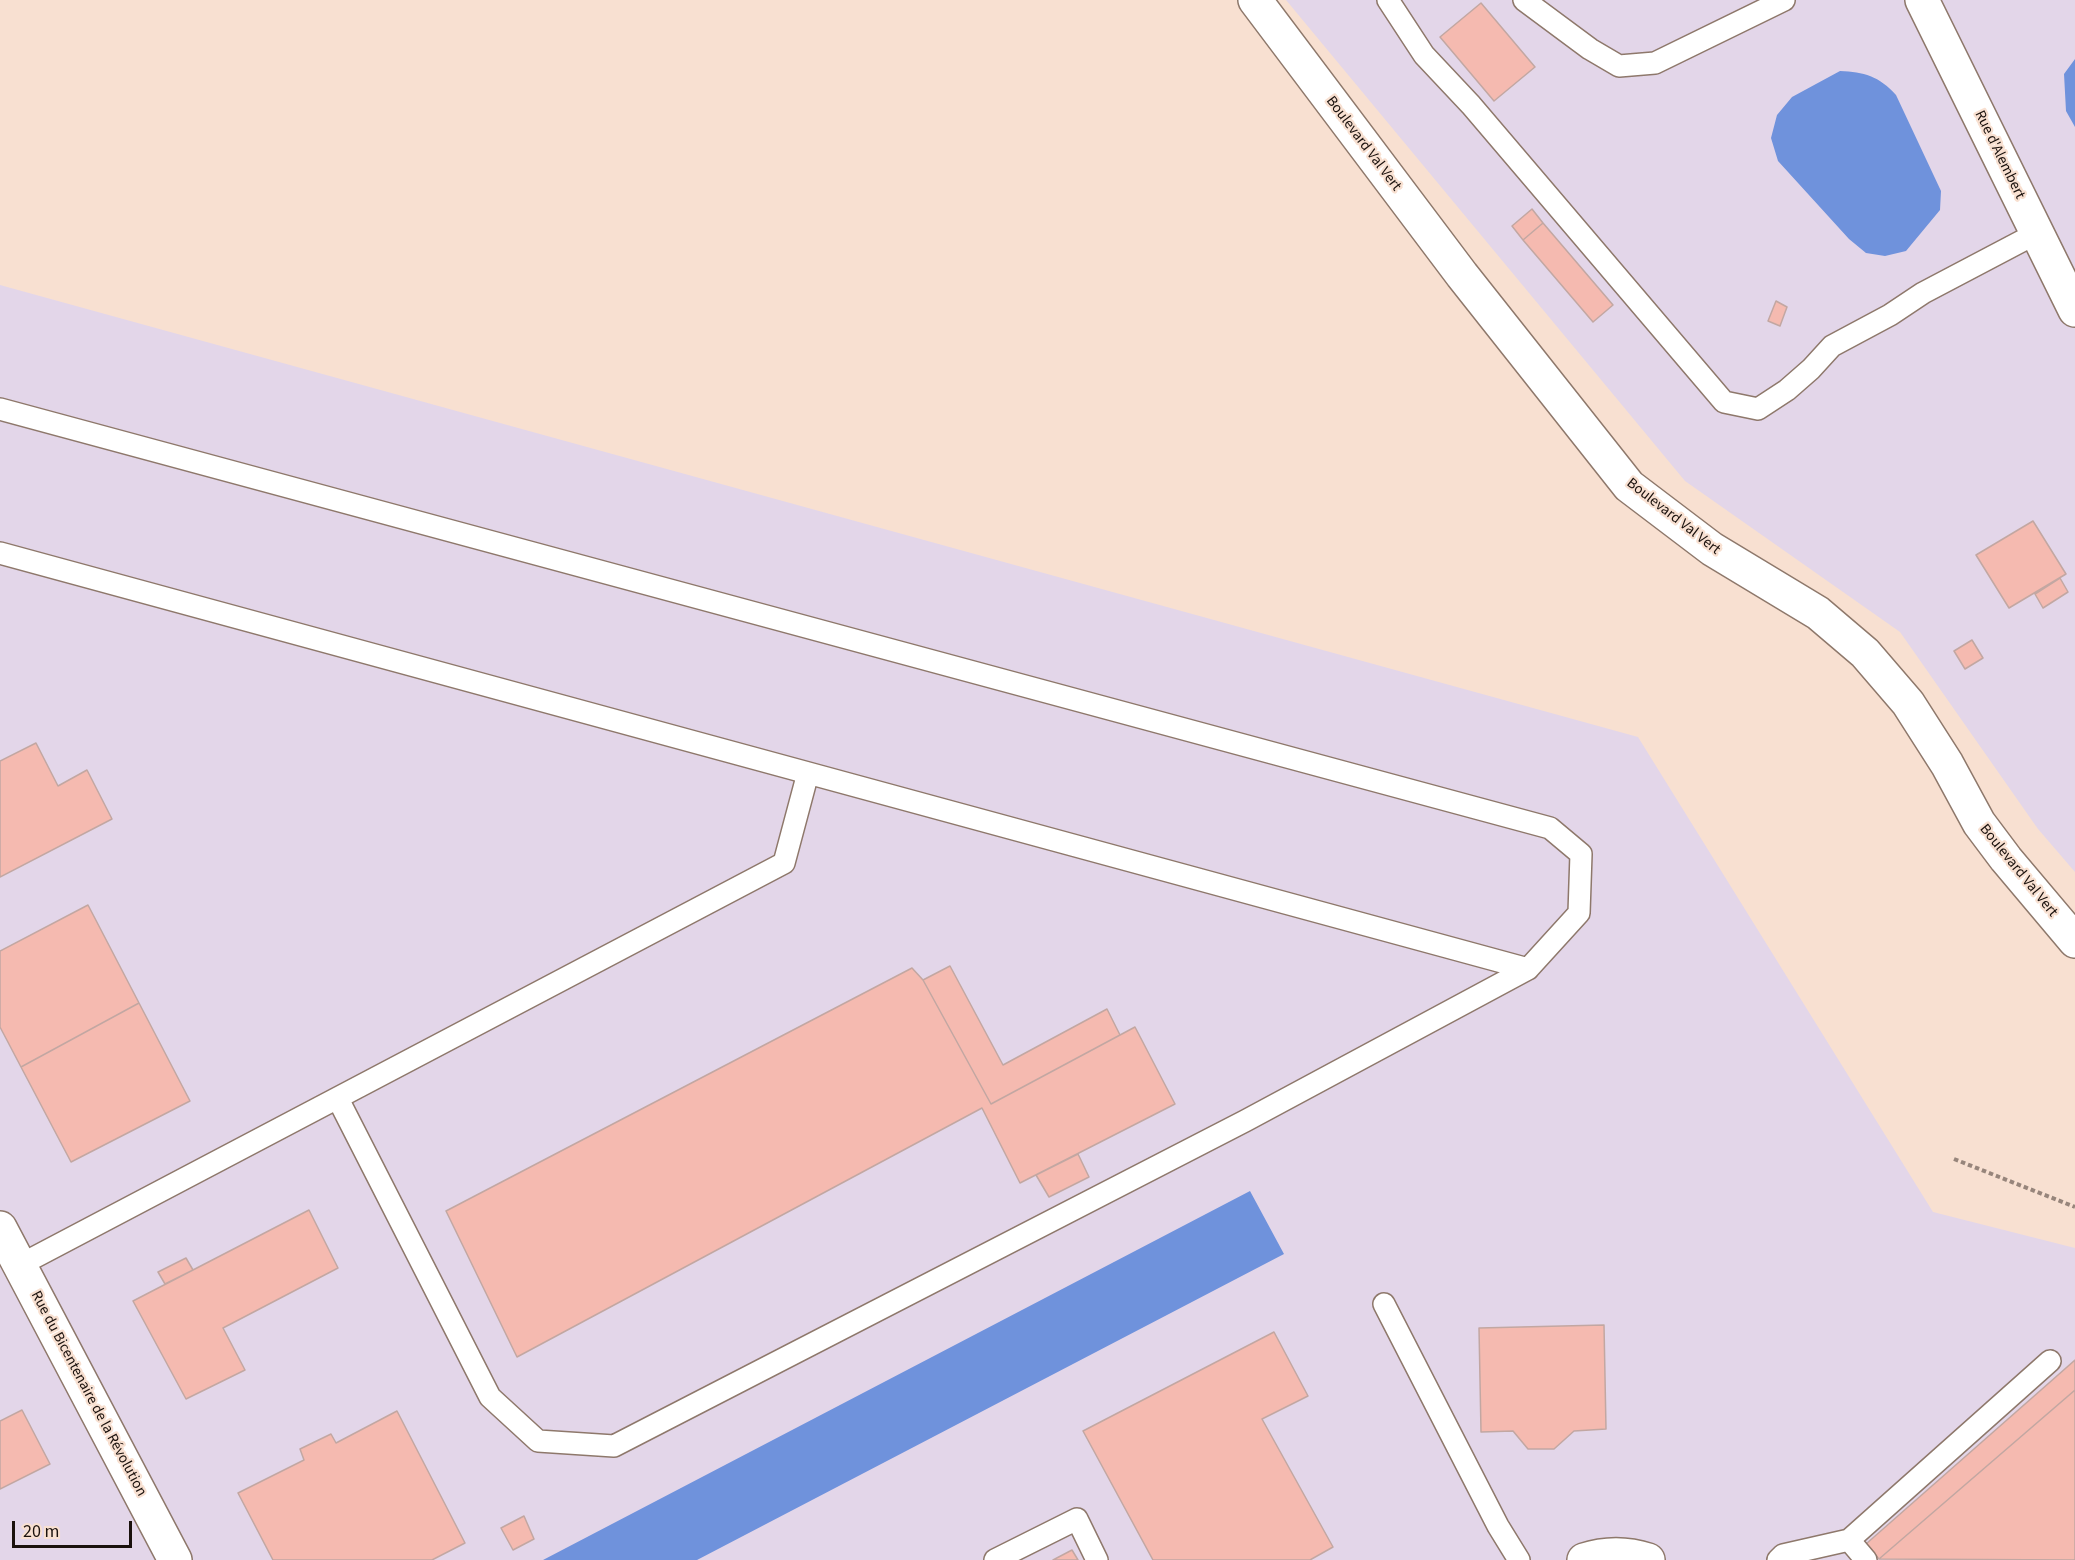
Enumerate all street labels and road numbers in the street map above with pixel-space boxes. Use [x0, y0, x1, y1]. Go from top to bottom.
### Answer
street label: Boulevard Val Vert [1321, 93, 1405, 195]
street label: Rue d'Alembert [1970, 108, 2028, 202]
street label: Boulevard Val Vert [1623, 475, 1723, 559]
street label: Boulevard Val Vert [1975, 821, 2061, 921]
street label: Rue du Bicentenaire de la Révolution [26, 1288, 150, 1500]

